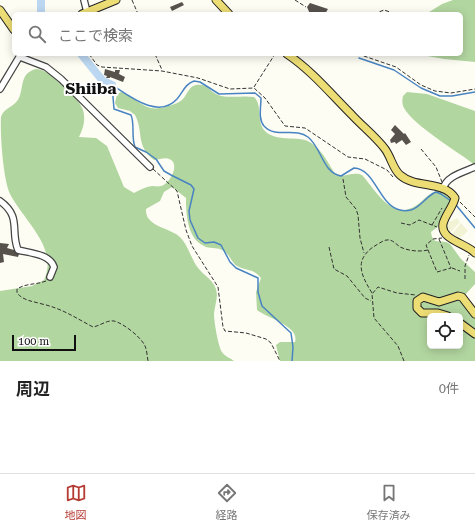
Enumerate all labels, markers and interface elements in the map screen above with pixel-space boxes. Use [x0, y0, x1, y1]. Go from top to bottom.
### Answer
search box [12, 12, 463, 56]
icon: search [26, 23, 48, 45]
text: ここで検索 [58, 27, 133, 45]
district label: Shiiba [65, 79, 117, 98]
map controls [427, 313, 463, 349]
button: locate [427, 313, 463, 349]
scale bar [12, 333, 76, 352]
text: 100 m [18, 335, 49, 348]
text: 周辺 [16, 379, 50, 399]
text: 0件 [439, 381, 459, 396]
tab: 地図 [65, 482, 87, 522]
tab: 経路 [216, 482, 238, 522]
tab: 保存済み [367, 482, 411, 522]

